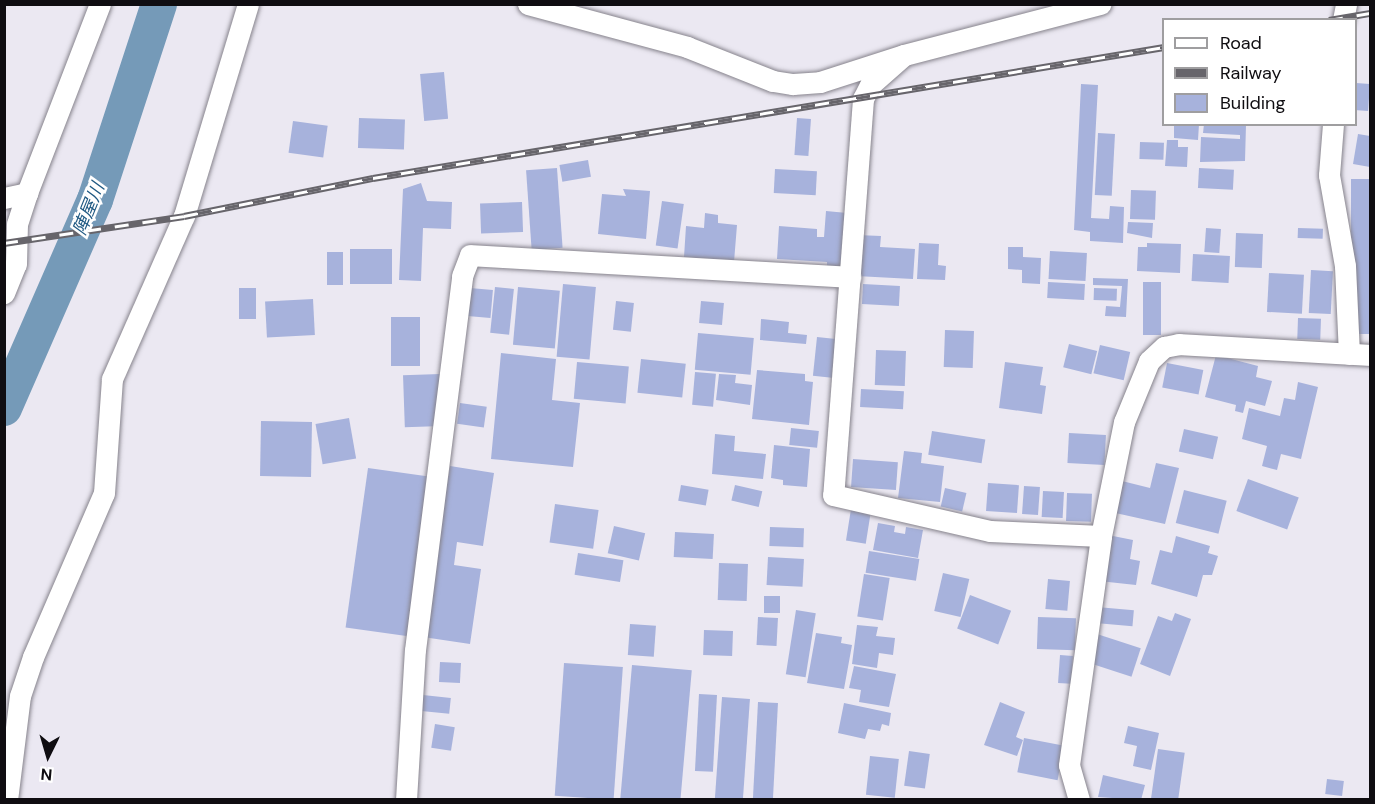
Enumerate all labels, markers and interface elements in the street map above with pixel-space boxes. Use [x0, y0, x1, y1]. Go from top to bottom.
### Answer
legend [1162, 18, 1357, 126]
text: Road [1220, 31, 1262, 55]
text: Railway [1220, 61, 1282, 85]
text: Building [1220, 91, 1285, 115]
water label: 陣屋川 [69, 180, 109, 238]
north arrow [18, 726, 78, 786]
text: N [40, 763, 53, 785]

